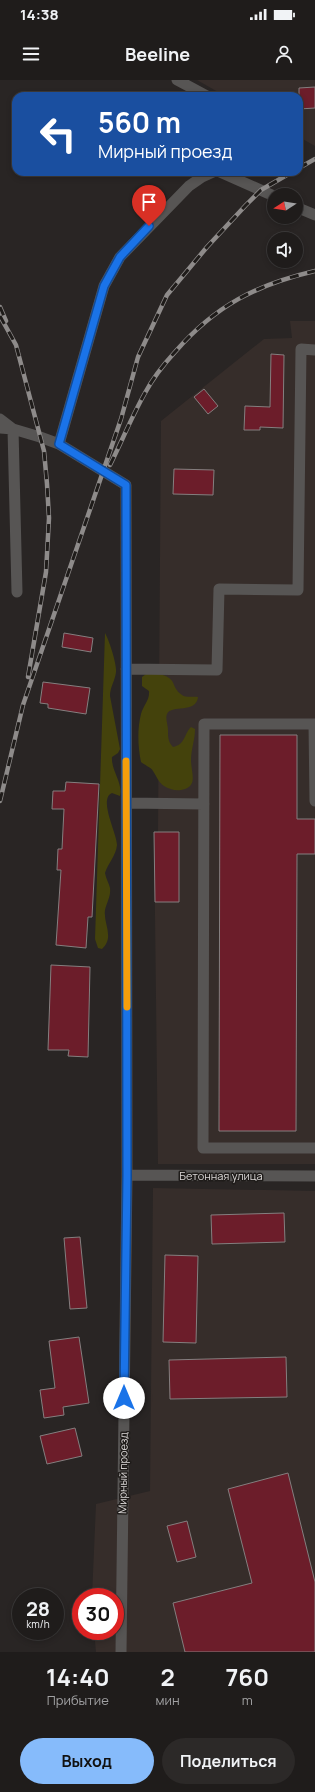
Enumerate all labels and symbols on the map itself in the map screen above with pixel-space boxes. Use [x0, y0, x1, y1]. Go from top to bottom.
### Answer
pin [132, 185, 166, 226]
north arrow [267, 188, 303, 224]
street label: Бетонная улица [179, 1168, 263, 1183]
position arrow [103, 1377, 145, 1419]
street label: Мирный проезд [114, 1431, 131, 1514]
speed limit sign: 30 [72, 1588, 124, 1640]

